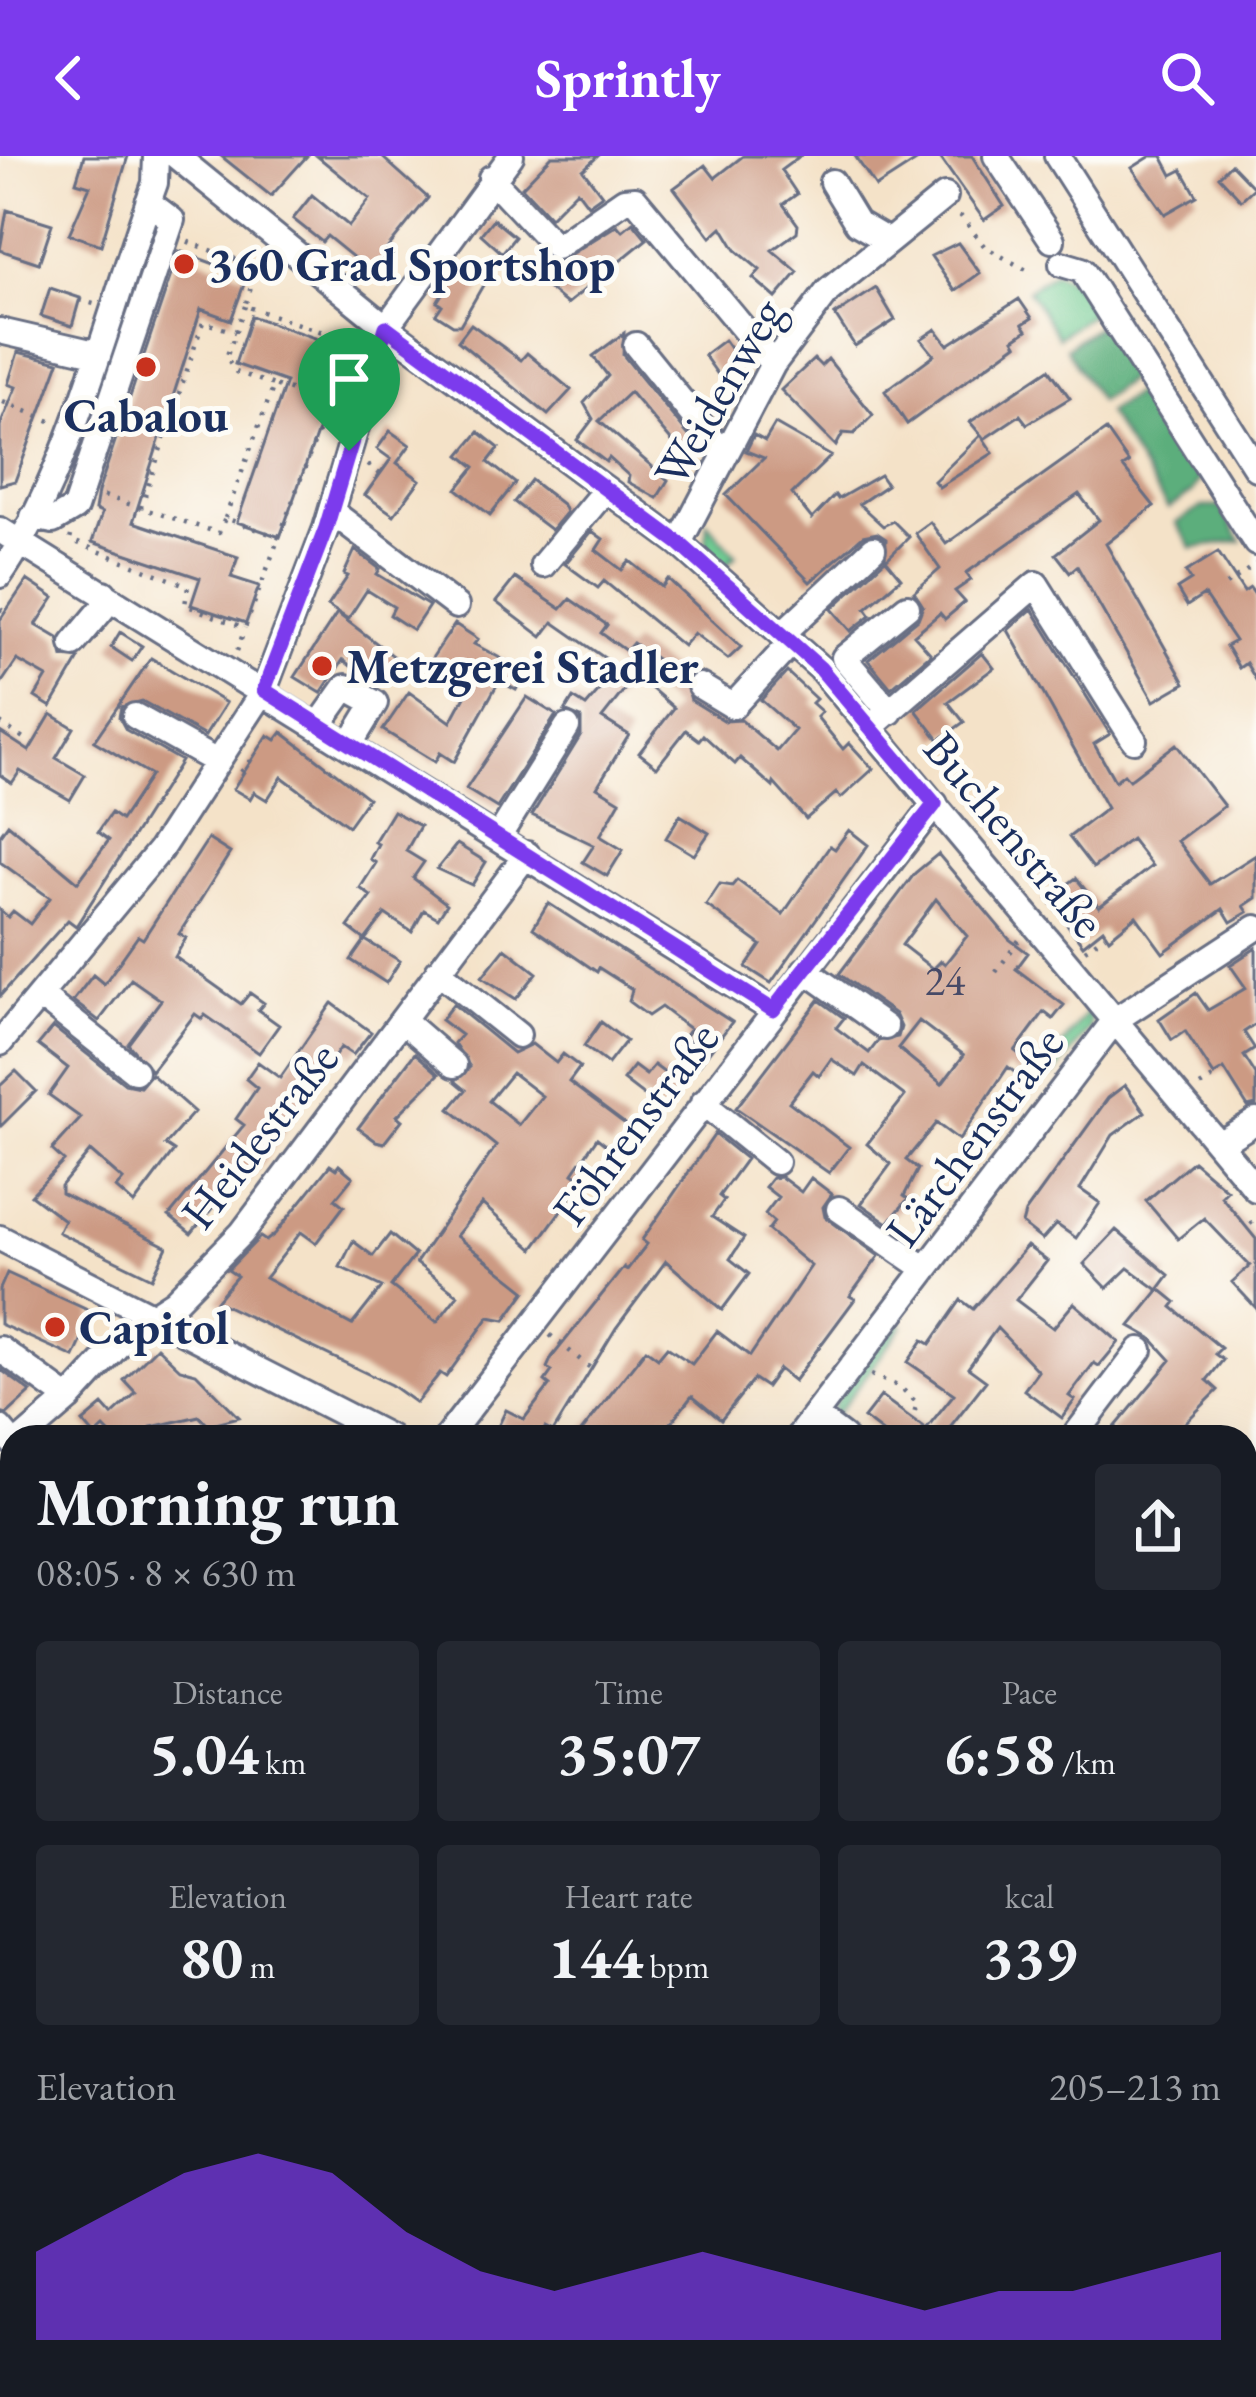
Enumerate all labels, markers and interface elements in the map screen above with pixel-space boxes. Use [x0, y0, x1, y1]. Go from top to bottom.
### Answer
text: Sprintly [535, 43, 721, 113]
icon: back [36, 45, 102, 111]
icon: search [1154, 45, 1220, 111]
place label: 360 Grad Sportshop [208, 233, 615, 295]
marker: 360 Grad Sportshop [171, 251, 197, 277]
street label: Weidenweg [639, 285, 797, 498]
pin [298, 328, 400, 451]
icon: arrive [316, 346, 382, 412]
marker: Cabalou [133, 354, 159, 380]
place label: Cabalou [64, 384, 229, 446]
place label: Metzgerei Stadler [346, 635, 699, 697]
marker: Metzgerei Stadler [309, 653, 335, 679]
street label: Buchenstraße [911, 718, 1119, 950]
house number: 24 [925, 953, 966, 1008]
street label: Föhrenstraße [538, 1009, 732, 1237]
street label: Lärchenstraße [871, 1013, 1077, 1259]
street label: Heidestraße [167, 1029, 351, 1241]
place label: Capitol [79, 1296, 229, 1358]
marker: Capitol [42, 1314, 68, 1340]
text: Morning run [36, 1459, 400, 1545]
button: share [1095, 1464, 1221, 1590]
text: 08:05 · 8 × 630 m [36, 1547, 296, 1598]
text: Distance [172, 1671, 283, 1714]
text: Time [594, 1671, 663, 1714]
text: Pace [1002, 1671, 1057, 1714]
text: 5.04 [149, 1714, 259, 1792]
text: 35:07 [557, 1714, 700, 1792]
text: 6:58 [943, 1714, 1055, 1792]
text: km [259, 1741, 306, 1784]
text: /km [1055, 1741, 1116, 1784]
text: Elevation [168, 1875, 287, 1918]
text: Heart rate [564, 1875, 693, 1918]
text: kcal [1005, 1875, 1054, 1918]
text: 80 [180, 1918, 243, 1996]
text: 144 [548, 1918, 643, 1996]
text: 339 [982, 1918, 1077, 1996]
text: m [243, 1945, 275, 1988]
text: bpm [643, 1945, 709, 1988]
text: Elevation [36, 2061, 176, 2112]
text: 205–213 m [1049, 2061, 1221, 2112]

